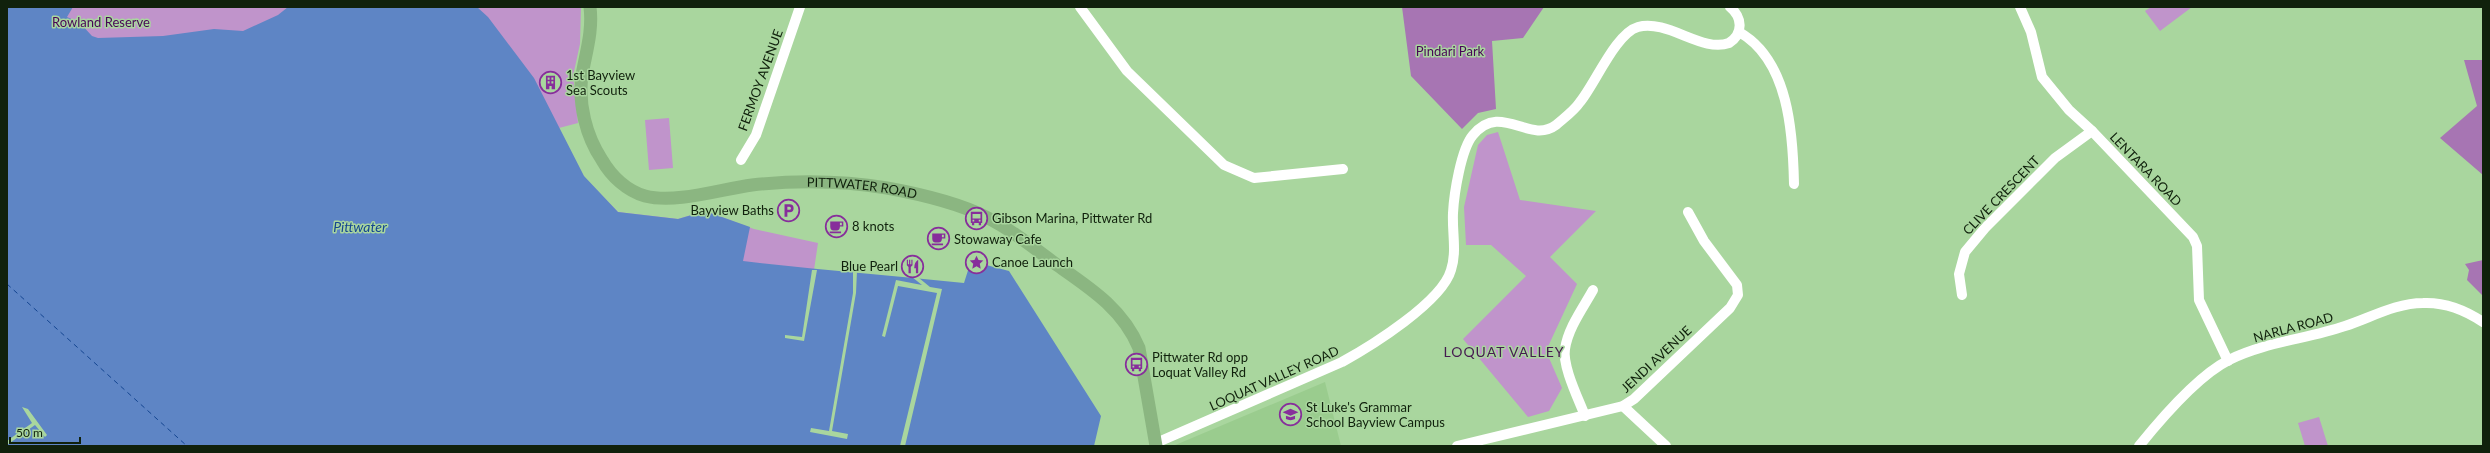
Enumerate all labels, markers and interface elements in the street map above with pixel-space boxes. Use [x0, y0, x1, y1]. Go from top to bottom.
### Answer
park label: Rowland Reserve [52, 14, 150, 30]
street label: FERMOY AVENUE [734, 27, 786, 133]
park label: Pindari Park [1416, 43, 1485, 59]
place label: 1st Bayview Sea Scouts [566, 67, 635, 98]
building icon: 1st Bayview Sea Scouts [538, 69, 564, 95]
street label: LENTARA ROAD [2107, 129, 2185, 209]
street label: CLIVE CRESCENT [1959, 152, 2043, 238]
street label: PITTWATER ROAD [807, 174, 919, 202]
parking icon: Bayview Baths [776, 197, 802, 223]
place label: Bayview Baths [691, 202, 774, 218]
bus stop icon: Gibson Marina, Pittwater Rd [963, 205, 989, 231]
place label: Gibson Marina, Pittwater Rd [992, 210, 1152, 226]
cafe icon: 8 knots [824, 213, 850, 239]
water label: Pittwater [333, 218, 387, 235]
place label: 8 knots [852, 218, 895, 234]
cafe icon: Stowaway Cafe [925, 226, 951, 252]
place label: Stowaway Cafe [954, 231, 1042, 247]
place icon: Canoe Launch [964, 249, 990, 275]
restaurant icon: Blue Pearl [900, 253, 926, 279]
place label: Canoe Launch [992, 254, 1073, 270]
place label: Blue Pearl [841, 258, 898, 274]
street label: NARLA ROAD [2251, 309, 2335, 345]
street label: JENDI AVENUE [1617, 322, 1695, 396]
street label: LOQUAT VALLEY ROAD [1207, 342, 1341, 414]
district label: LOQUAT VALLEY [1443, 343, 1565, 360]
place label: Pittwater Rd opp Loquat Valley Rd [1152, 349, 1248, 380]
bus stop icon: Pittwater Rd opp Loquat Valley Rd [1123, 351, 1149, 377]
place label: St Luke's Grammar School Bayview Campus [1306, 399, 1445, 430]
school or university icon: St Luke's Grammar School Bayview Campus [1278, 401, 1304, 427]
scale bar [10, 419, 80, 445]
text: 50 m [16, 425, 43, 440]

